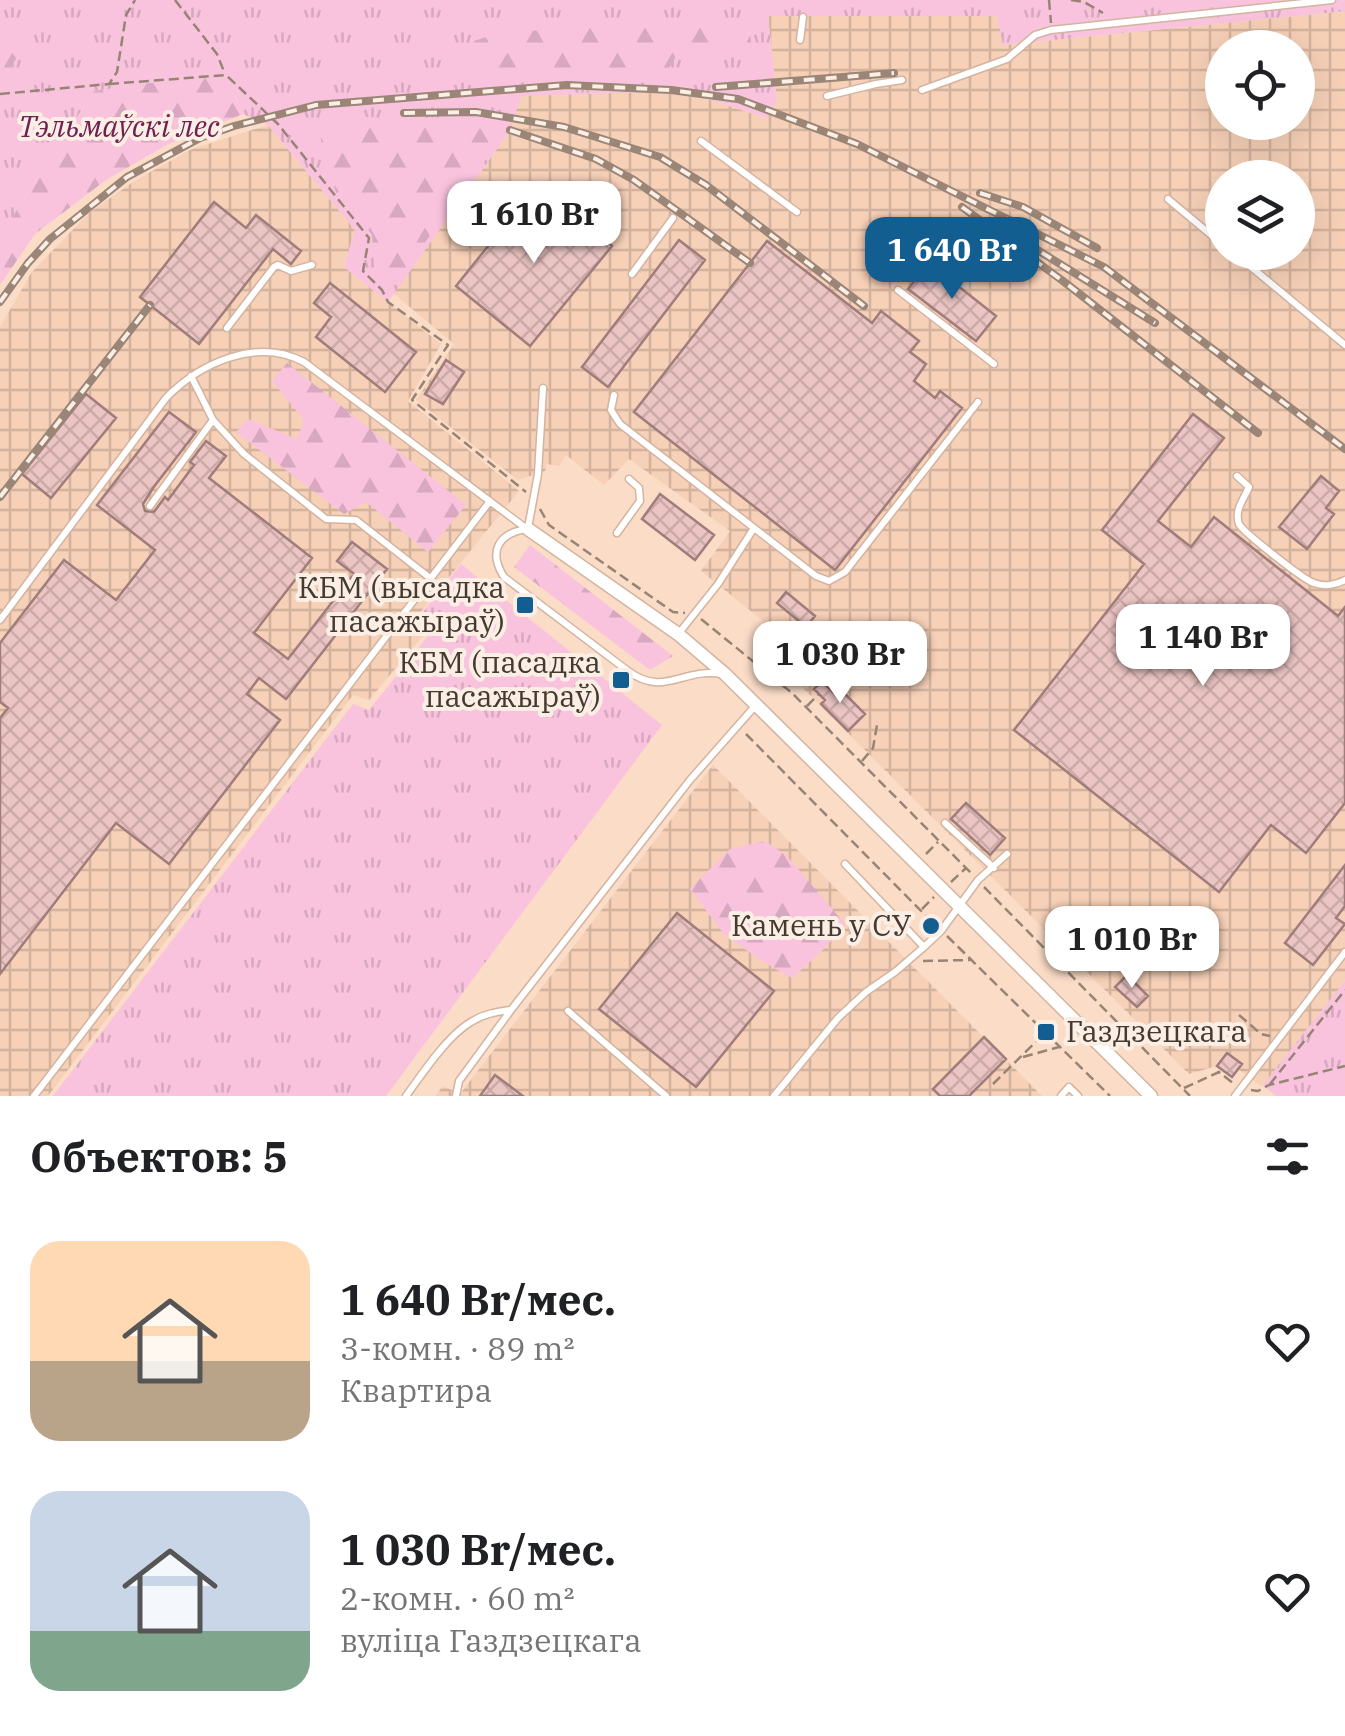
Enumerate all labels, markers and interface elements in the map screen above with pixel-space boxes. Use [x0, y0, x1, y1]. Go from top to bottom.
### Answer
map controls [1205, 30, 1315, 270]
button: locate [1205, 30, 1315, 140]
park label: Тэльмаўскі лес [18, 106, 220, 145]
button: layers [1205, 160, 1315, 270]
pin: 1 610 Br [431, 181, 637, 266]
text: 1 610 Br [469, 192, 599, 234]
pin: 1 640 Br [849, 217, 1055, 302]
text: 1 640 Br [887, 228, 1017, 270]
place label: КБМ (высадка пасажыраў) [298, 567, 505, 640]
marker: КБМ (высадка пасажыраў) [514, 594, 536, 616]
pin: 1 140 Br [1100, 604, 1306, 689]
text: 1 140 Br [1138, 615, 1268, 657]
pin: 1 030 Br [737, 621, 943, 706]
text: 1 030 Br [775, 632, 905, 674]
place label: КБМ (пасадка пасажыраў) [399, 642, 601, 715]
marker: КБМ (пасадка пасажыраў) [610, 669, 632, 691]
place label: Камень у СУ [731, 905, 912, 944]
pin: 1 010 Br [1029, 906, 1235, 991]
marker: Камень у СУ [920, 915, 942, 937]
text: 1 010 Br [1067, 917, 1197, 959]
place label: Газдзецкага [1066, 1011, 1247, 1050]
marker: Газдзецкага [1035, 1021, 1057, 1043]
text: Объектов: 5 [30, 1129, 288, 1184]
icon: filters [1260, 1129, 1315, 1184]
text: 1 640 Br/мес. [340, 1272, 616, 1327]
icon: home [110, 1281, 230, 1401]
icon: heart [1260, 1314, 1315, 1369]
text: 3-комн. · 89 m² [340, 1327, 574, 1369]
text: Квартира [340, 1369, 492, 1411]
text: 1 030 Br/мес. [340, 1522, 616, 1577]
icon: home [110, 1531, 230, 1651]
icon: heart [1260, 1564, 1315, 1619]
text: 2-комн. · 60 m² [340, 1577, 574, 1619]
text: вуліца Газдзецкага [340, 1619, 642, 1661]

